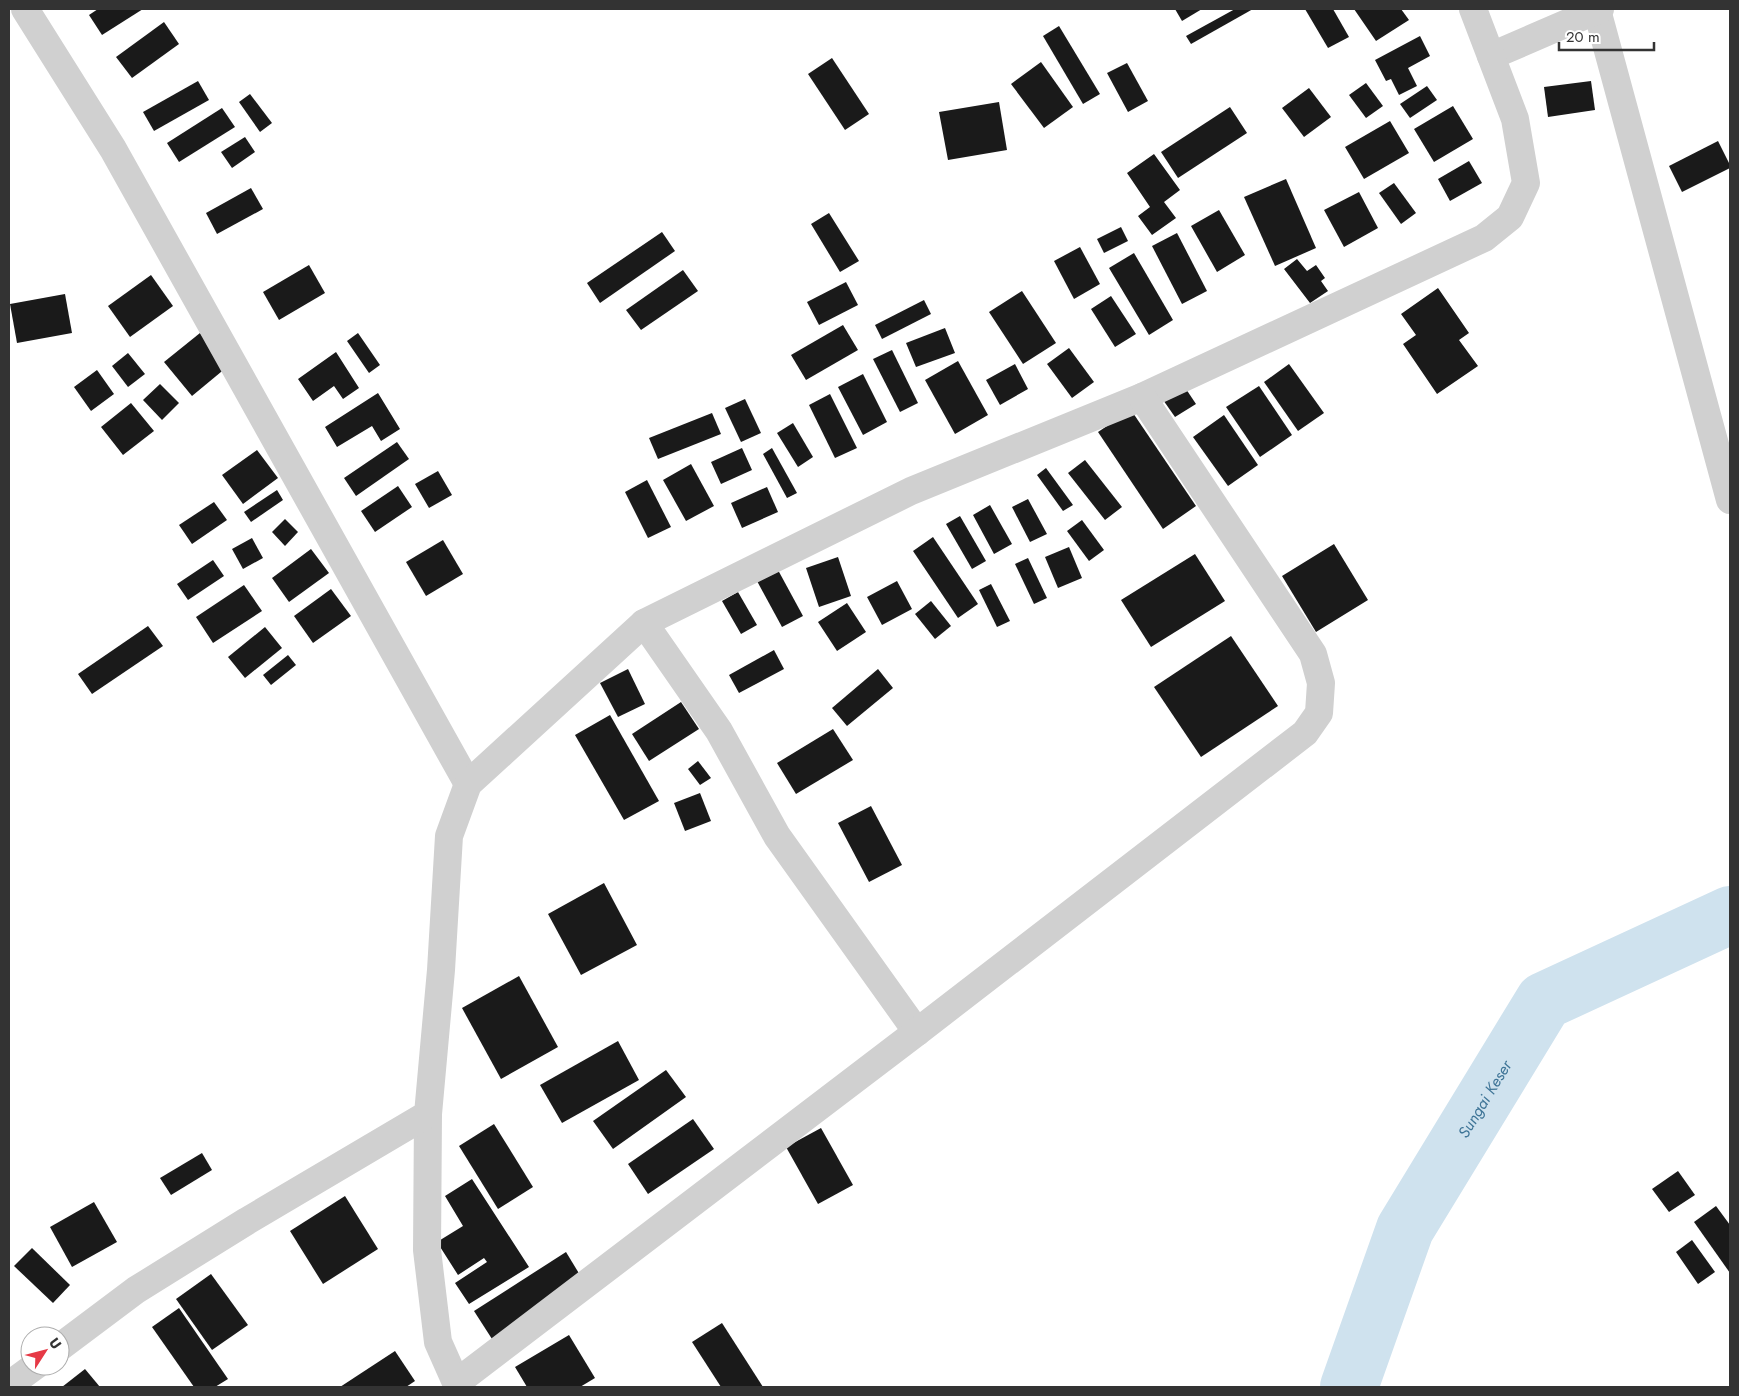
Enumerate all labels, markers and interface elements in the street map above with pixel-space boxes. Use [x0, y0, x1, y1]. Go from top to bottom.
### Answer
scale bar [1559, 20, 1654, 52]
text: 20 m [1566, 26, 1600, 48]
water label: Sungai Keser [1452, 1054, 1518, 1142]
north arrow [20, 1326, 70, 1376]
text: U [45, 1334, 66, 1353]

